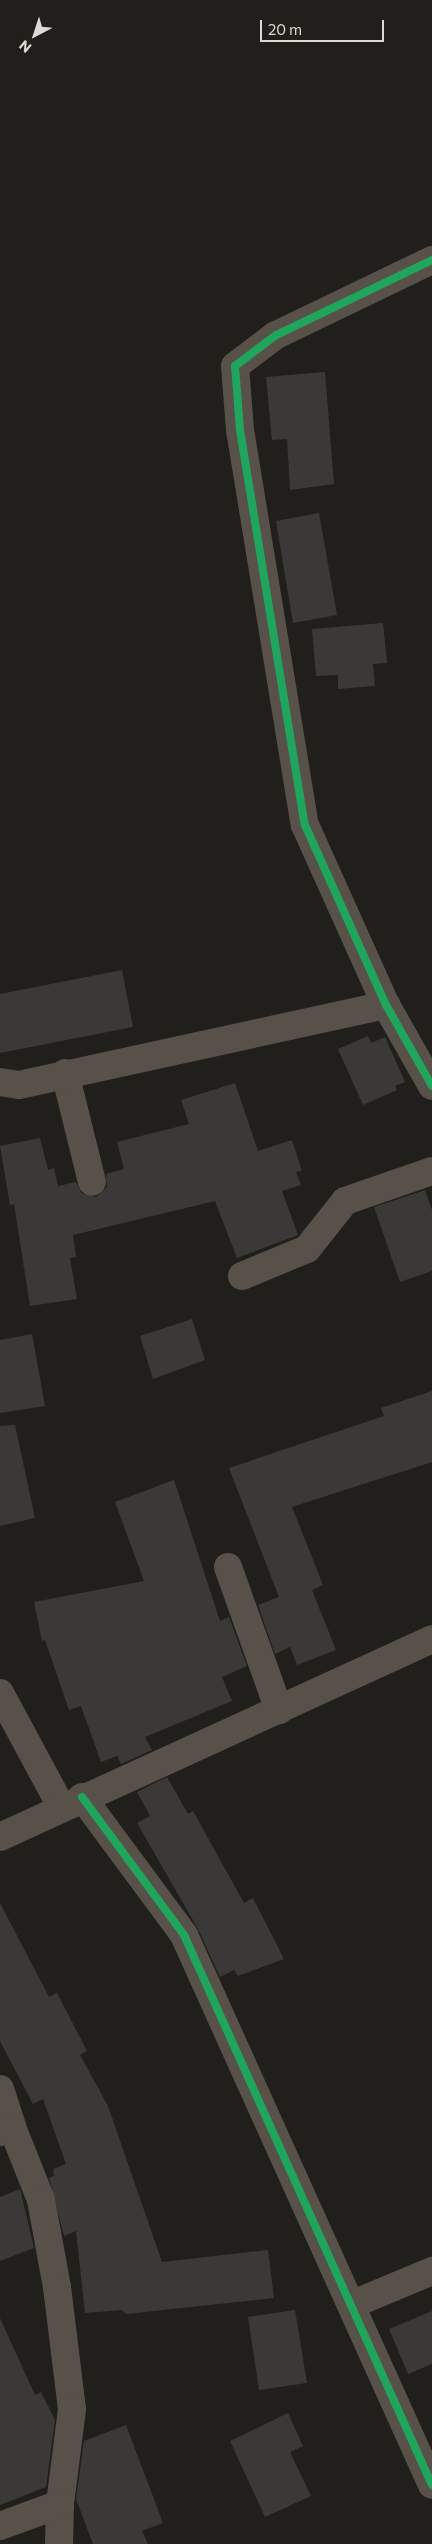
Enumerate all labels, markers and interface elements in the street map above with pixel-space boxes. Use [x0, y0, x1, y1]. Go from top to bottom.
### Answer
north arrow [10, 10, 60, 60]
scale bar [262, 10, 386, 42]
text: 20 m [268, 20, 302, 38]
text: N [16, 37, 35, 57]

